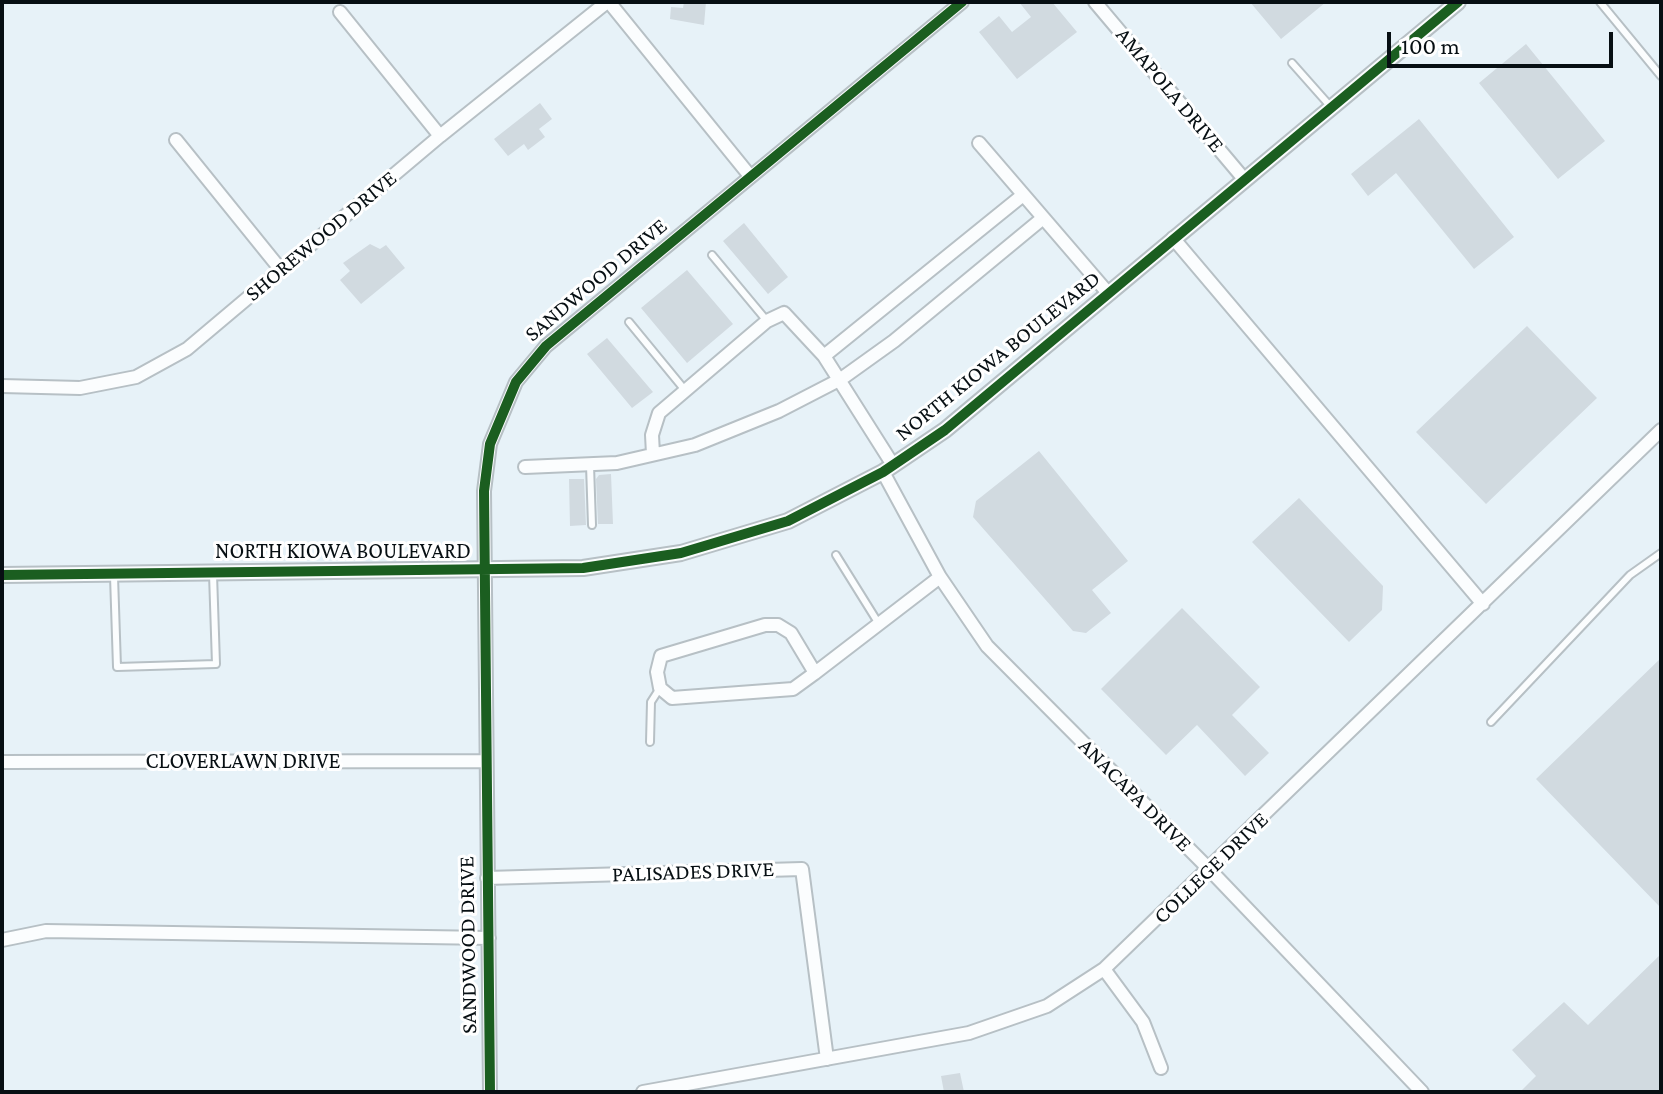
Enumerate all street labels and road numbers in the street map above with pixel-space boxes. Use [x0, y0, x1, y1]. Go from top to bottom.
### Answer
street label: AMAPOLA DRIVE [1110, 22, 1230, 158]
street label: SHOREWOOD DRIVE [240, 165, 402, 307]
street label: SANDWOOD DRIVE [519, 213, 673, 347]
street label: NORTH KIOWA BOULEVARD [890, 265, 1106, 447]
street label: NORTH KIOWA BOULEVARD [215, 538, 471, 564]
street label: ANACAPA DRIVE [1073, 733, 1197, 857]
street label: CLOVERLAWN DRIVE [146, 748, 340, 774]
street label: COLLEGE DRIVE [1148, 807, 1274, 929]
street label: SANDWOOD DRIVE [453, 856, 483, 1034]
street label: PALISADES DRIVE [611, 856, 775, 888]

